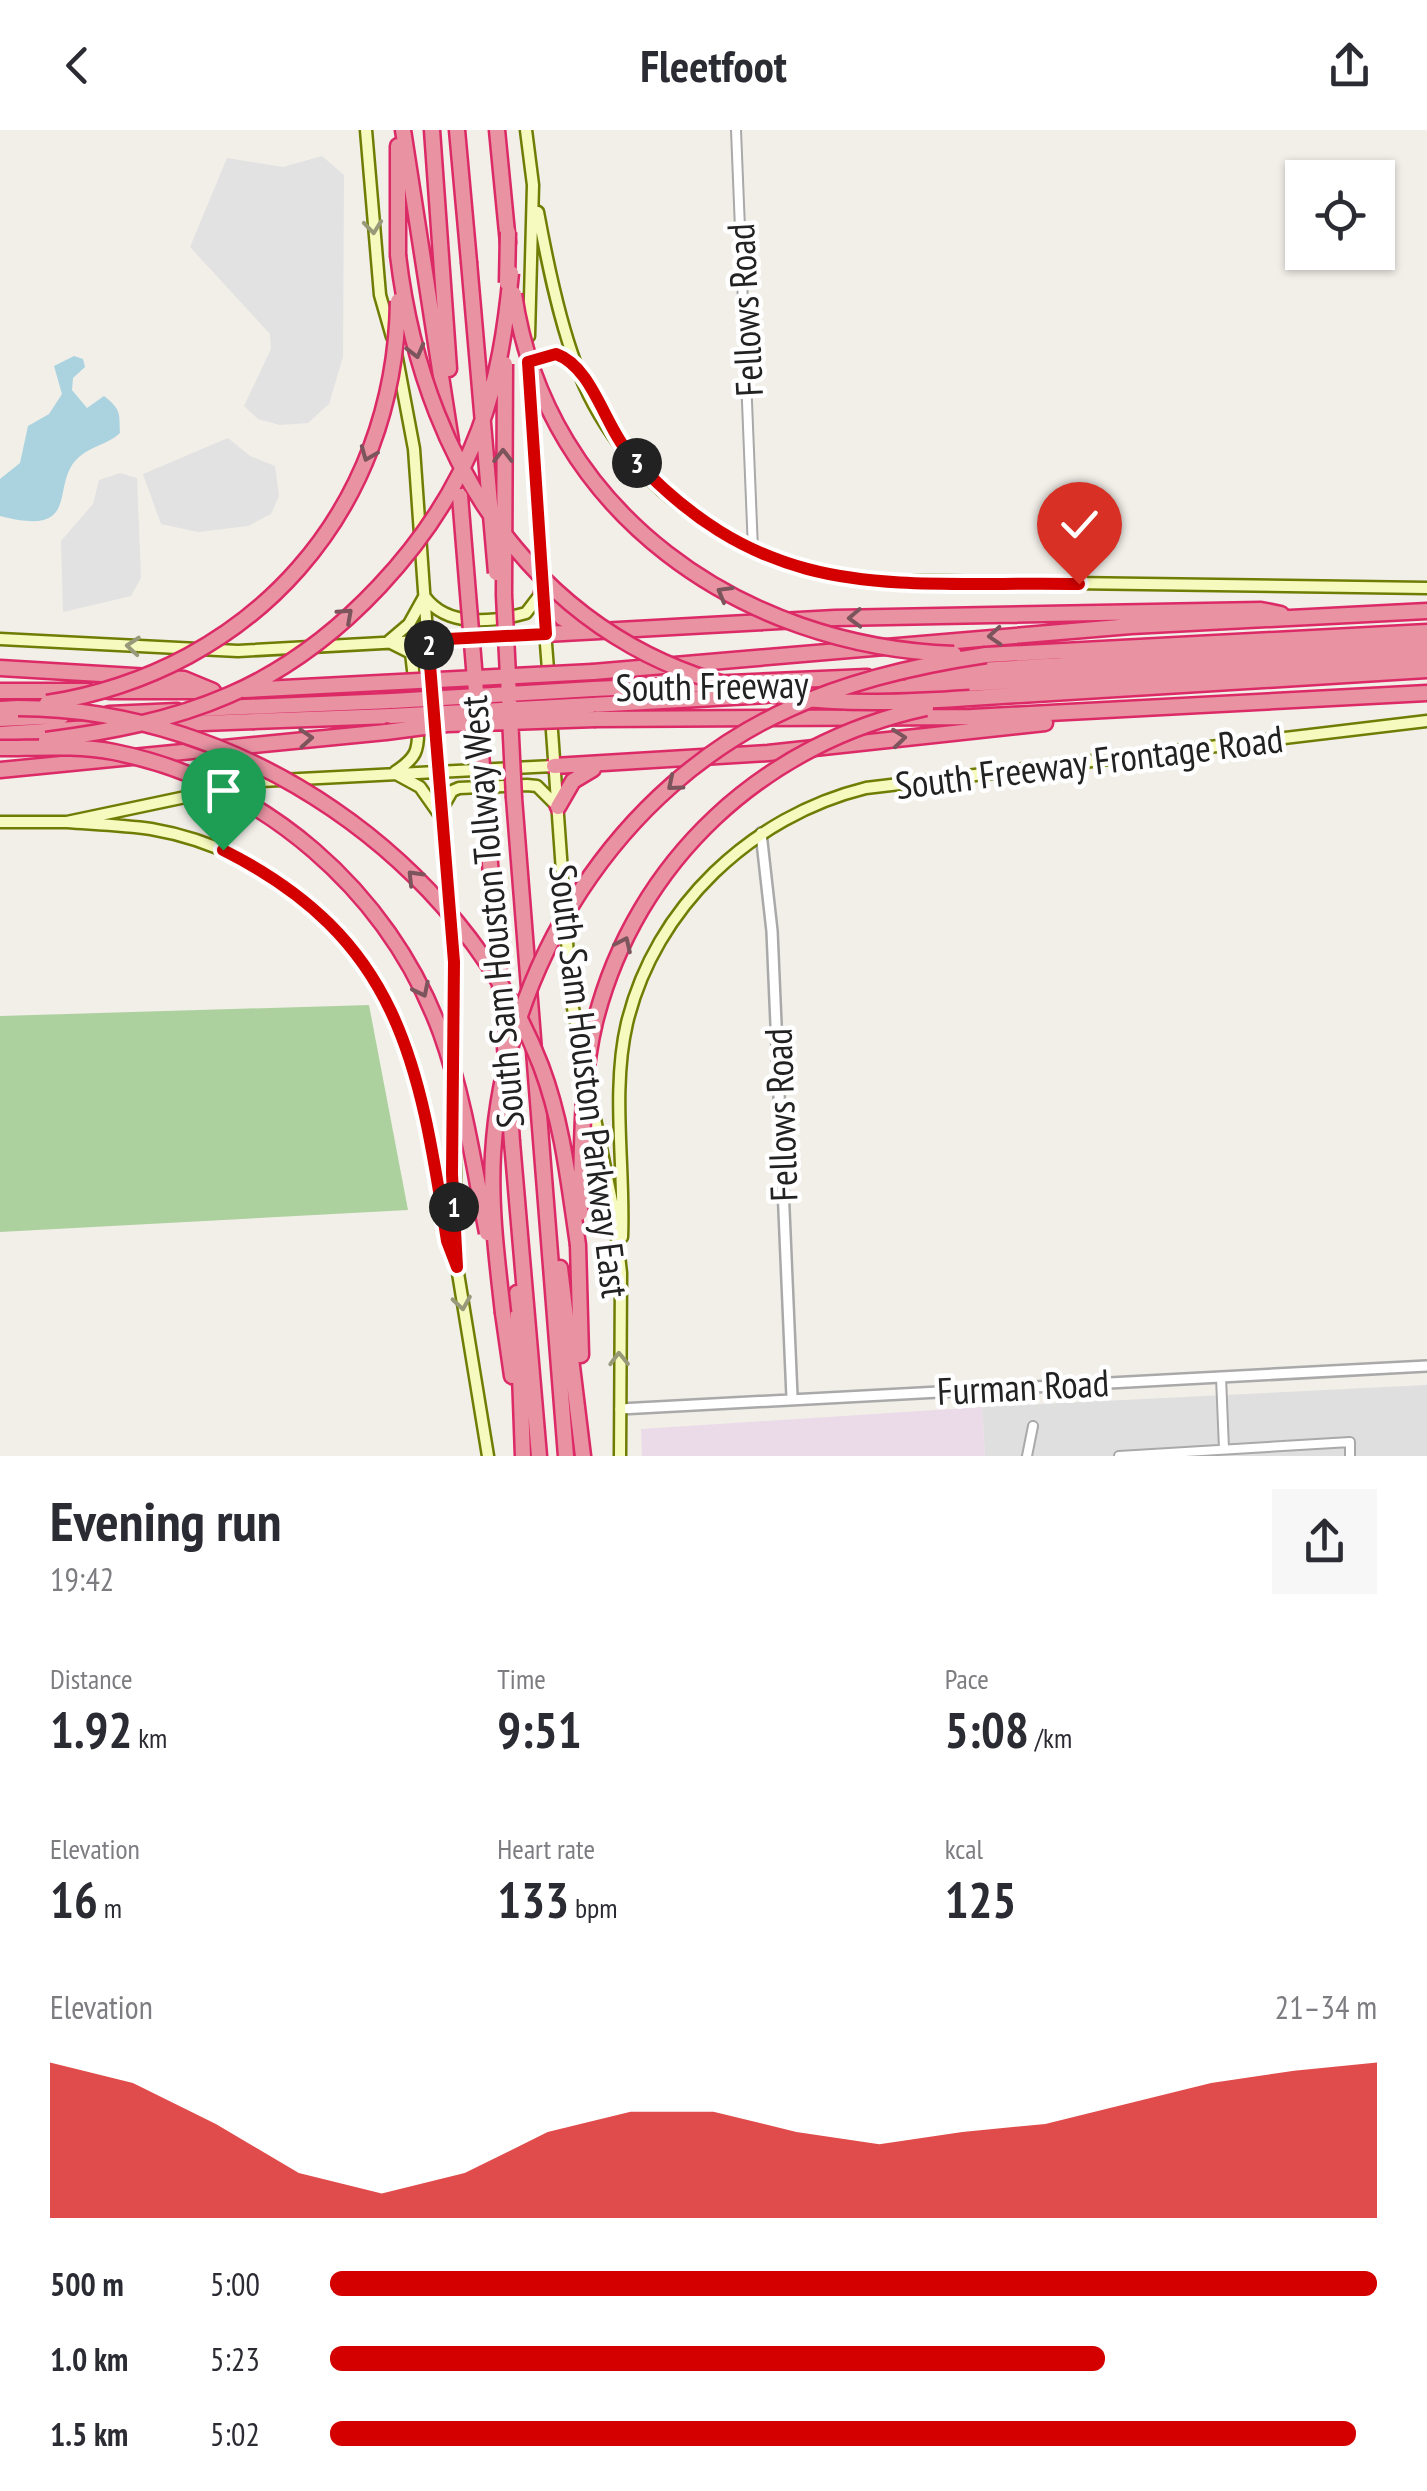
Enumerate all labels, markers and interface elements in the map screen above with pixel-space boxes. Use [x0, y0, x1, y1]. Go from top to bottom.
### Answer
text: Fleetfoot [640, 36, 787, 94]
icon: back [50, 38, 105, 93]
icon: share [1322, 38, 1377, 93]
map controls [1285, 160, 1395, 270]
button: locate [1285, 160, 1395, 270]
one-way arrow [362, 220, 383, 236]
street label: Fellows Road [715, 222, 773, 398]
one-way arrow [404, 342, 425, 359]
pin: 3 [612, 438, 662, 488]
one-way arrow [359, 444, 379, 462]
text: 3 [630, 444, 644, 481]
one-way arrow [492, 447, 514, 462]
pin [1037, 482, 1122, 585]
icon: check [1052, 497, 1107, 552]
one-way arrow [717, 586, 735, 605]
one-way arrow [847, 607, 863, 628]
one-way arrow [334, 609, 353, 627]
pin: 2 [404, 620, 454, 670]
one-way arrow [986, 625, 1002, 647]
text: 2 [422, 626, 436, 663]
one-way arrow [125, 635, 141, 657]
street label: South Freeway [615, 659, 810, 711]
street label: South Sam Houston Tollway West [448, 693, 534, 1130]
street label: South Freeway Frontage Road [892, 713, 1286, 809]
one-way arrow [298, 727, 314, 749]
one-way arrow [892, 728, 908, 749]
pin [181, 748, 266, 851]
icon: arrive [196, 763, 251, 818]
one-way arrow [667, 772, 685, 790]
street label: South Sam Houston Parkway East [539, 862, 641, 1301]
one-way arrow [408, 871, 426, 889]
one-way arrow [611, 936, 631, 954]
one-way arrow [410, 980, 430, 998]
street label: Fellows Road [752, 1028, 808, 1202]
pin: 1 [429, 1182, 479, 1232]
text: 1 [447, 1188, 461, 1225]
one-way arrow [451, 1294, 472, 1311]
one-way arrow [608, 1350, 629, 1366]
street label: Furman Road [936, 1357, 1110, 1415]
text: Evening run [50, 1485, 282, 1556]
button: share [1272, 1489, 1377, 1594]
text: 19:42 [50, 1558, 114, 1600]
text: Distance [50, 1660, 133, 1697]
text: Time [497, 1660, 546, 1697]
text: Pace [945, 1660, 989, 1697]
text: 1.92 [50, 1697, 132, 1762]
text: 9:51 [497, 1697, 582, 1762]
text: 5:08 [945, 1697, 1029, 1762]
text: km [132, 1719, 167, 1756]
text: /km [1029, 1719, 1072, 1756]
text: Elevation [50, 1830, 140, 1867]
text: Heart rate [497, 1830, 595, 1867]
text: kcal [945, 1830, 983, 1867]
text: 16 [50, 1867, 98, 1932]
text: 133 [497, 1867, 569, 1932]
text: 125 [945, 1867, 1016, 1932]
text: m [98, 1889, 122, 1926]
text: bpm [569, 1889, 618, 1926]
text: Elevation [50, 1986, 153, 2028]
text: 21–34 m [1275, 1986, 1377, 2028]
text: 500 m [50, 2263, 124, 2305]
text: 5:00 [210, 2263, 260, 2305]
text: 1.0 km [50, 2338, 128, 2380]
text: 5:23 [210, 2338, 260, 2380]
text: 1.5 km [50, 2413, 128, 2455]
text: 5:02 [210, 2413, 260, 2455]

